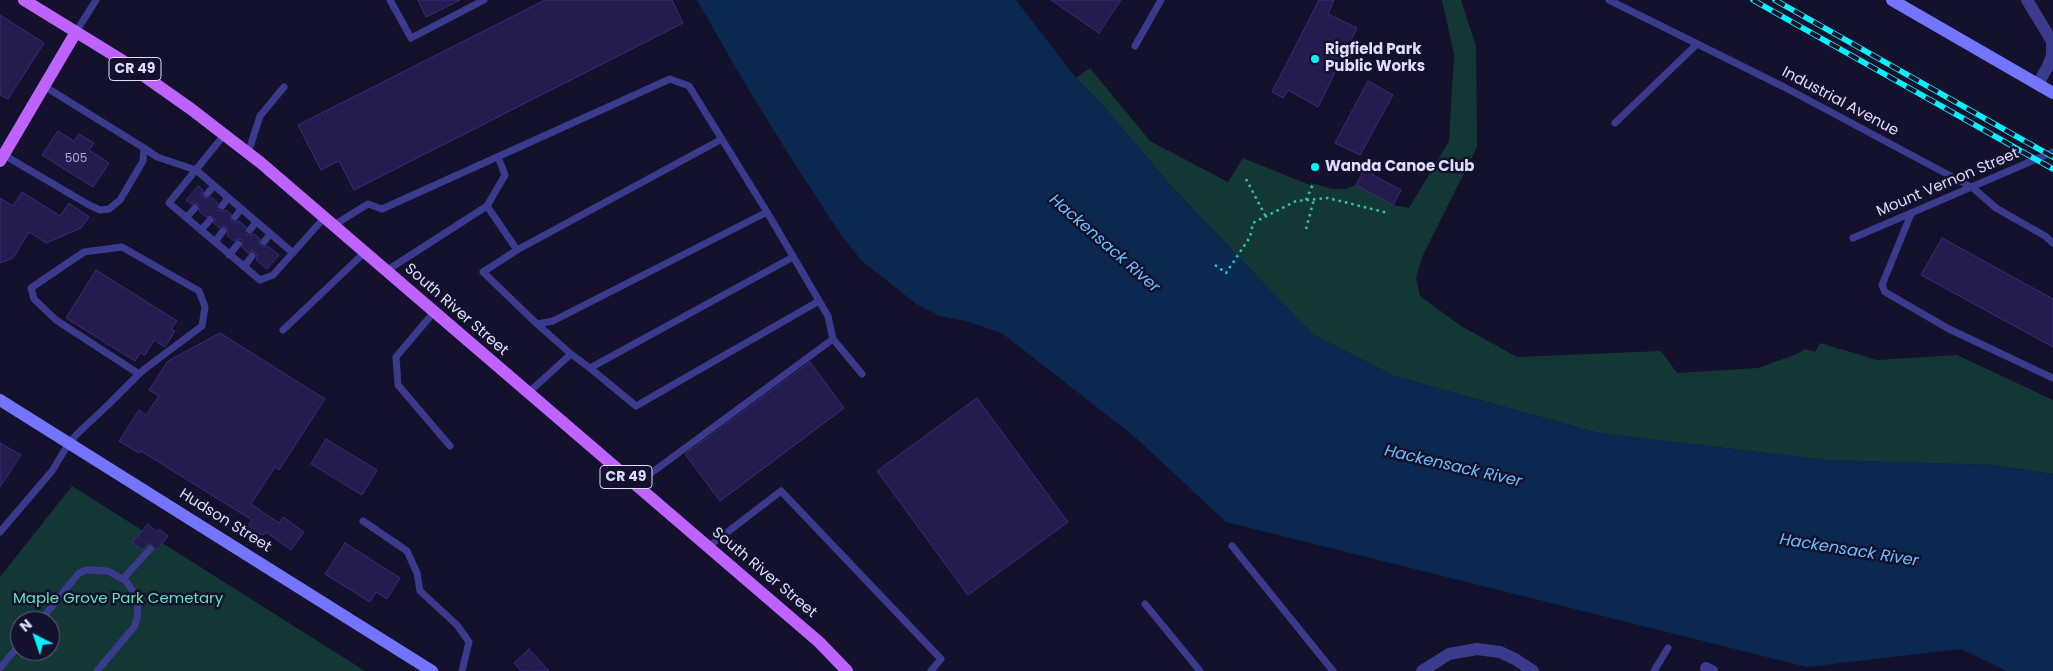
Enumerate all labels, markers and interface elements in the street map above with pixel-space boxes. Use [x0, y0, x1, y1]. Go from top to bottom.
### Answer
place label: Rigfield Park Public Works [1325, 41, 1425, 76]
marker: Rigfield Park Public Works [1309, 53, 1321, 65]
road number: CR 49 [109, 58, 161, 80]
street label: Industrial Avenue [1778, 64, 1902, 140]
street label: Mount Vernon Street [1874, 145, 2022, 221]
house number: 505 [65, 152, 87, 166]
place label: Wanda Canoe Club [1325, 158, 1474, 176]
marker: Wanda Canoe Club [1309, 161, 1321, 173]
water label: Hackensack River [1045, 191, 1163, 297]
street label: South River Street [401, 260, 511, 360]
water label: Hackensack River [1382, 442, 1524, 492]
road number: CR 49 [600, 466, 652, 488]
street label: Hudson Street [176, 486, 274, 556]
street label: South River Street [708, 524, 820, 622]
water label: Hackensack River [1778, 531, 1920, 571]
park label: Maple Grove Park Cemetary [13, 590, 223, 608]
north arrow [10, 611, 60, 661]
text: N [15, 614, 36, 636]

